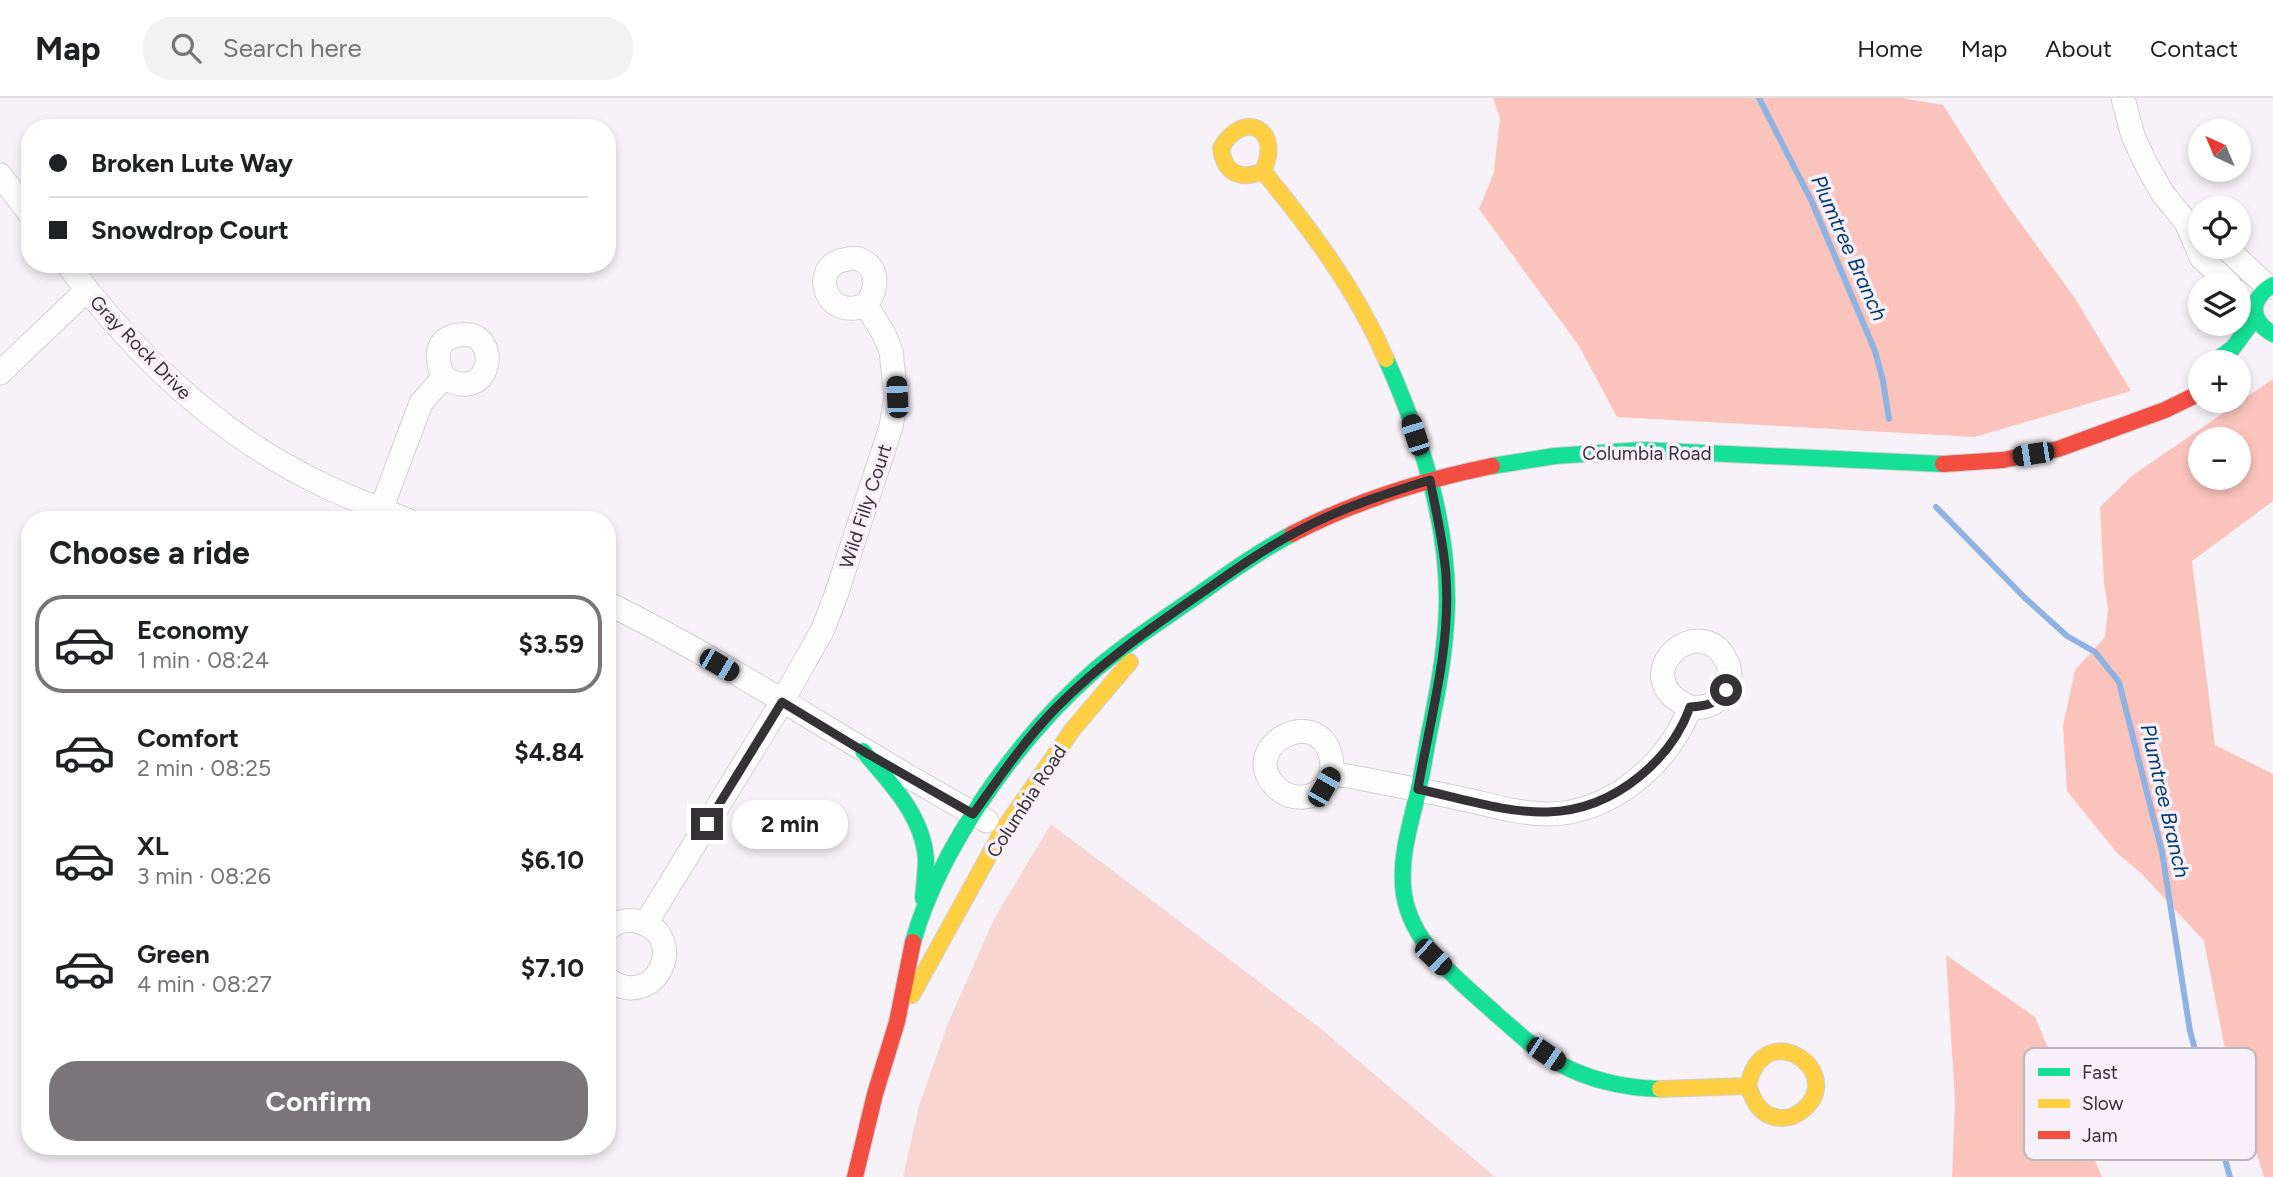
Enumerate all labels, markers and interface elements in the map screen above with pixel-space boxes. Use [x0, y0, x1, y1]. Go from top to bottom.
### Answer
search box [143, 17, 633, 80]
text: Map [35, 29, 101, 68]
icon: search [167, 29, 205, 67]
text: Search here [223, 32, 362, 64]
text: Home [1857, 34, 1923, 63]
text: Map [1961, 34, 2007, 63]
text: About [2045, 34, 2112, 63]
text: Contact [2150, 34, 2238, 63]
north arrow [2188, 119, 2250, 182]
map controls [2188, 119, 2251, 490]
text: Broken Lute Way [91, 147, 293, 179]
water label: Plumtree Branch [1806, 171, 1893, 325]
button: locate [2188, 196, 2251, 259]
text: Snowdrop Court [91, 214, 289, 246]
button: layers [2188, 273, 2251, 336]
street label: Gray Rock Drive [85, 290, 196, 404]
button: + [2188, 350, 2251, 413]
car [886, 375, 909, 419]
car [1399, 412, 1432, 458]
button: − [2188, 427, 2251, 490]
car [2011, 440, 2056, 468]
street label: Wild Filly Court [835, 441, 896, 571]
street label: Columbia Road [1582, 442, 1712, 465]
text: Choose a ride [49, 534, 250, 572]
icon: car [53, 613, 116, 676]
text: Economy [137, 614, 249, 646]
text: $3.59 [519, 628, 584, 660]
car [696, 645, 743, 685]
text: 1 min · 08:24 [137, 646, 269, 674]
route start [1710, 674, 1742, 706]
icon: car [53, 721, 116, 784]
text: Comfort [137, 722, 239, 754]
water label: Plumtree Branch [2136, 722, 2195, 880]
text: $4.84 [514, 736, 584, 768]
street label: Columbia Road [982, 741, 1071, 862]
text: 2 min · 08:25 [137, 754, 271, 782]
car [1305, 764, 1344, 810]
callout: 2 min [732, 800, 847, 848]
route end [691, 808, 723, 840]
text: 2 min [761, 810, 819, 838]
icon: car [53, 829, 116, 892]
text: XL [137, 830, 169, 862]
text: $6.10 [520, 844, 584, 876]
text: 3 min · 08:26 [137, 862, 271, 890]
car [1411, 935, 1456, 979]
icon: car [53, 937, 116, 1000]
text: Green [137, 938, 210, 970]
text: $7.10 [521, 952, 584, 984]
text: 4 min · 08:27 [137, 970, 272, 998]
car [1523, 1034, 1570, 1074]
legend [2024, 1048, 2256, 1160]
button: Confirm [49, 1061, 588, 1141]
text: Fast [2082, 1061, 2118, 1084]
text: Slow [2082, 1092, 2124, 1115]
text: Jam [2082, 1124, 2118, 1147]

